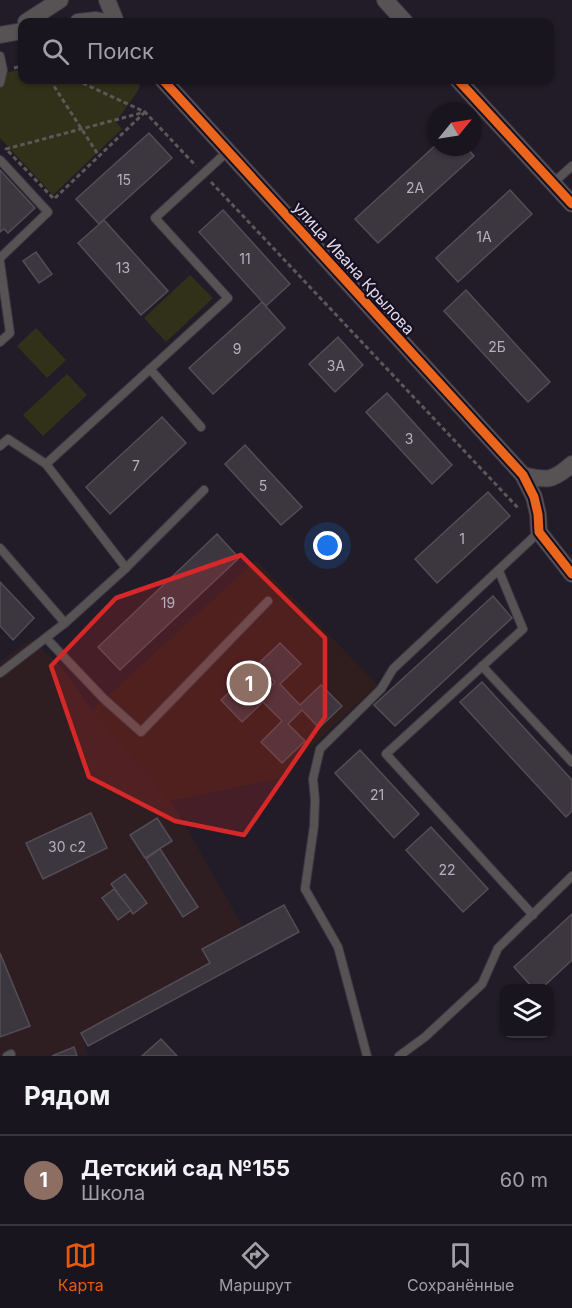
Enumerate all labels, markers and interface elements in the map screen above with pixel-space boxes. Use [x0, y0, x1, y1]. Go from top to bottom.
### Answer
search box [18, 18, 554, 84]
icon: search [39, 35, 72, 68]
text: Поиск [87, 38, 154, 64]
north arrow [428, 102, 482, 156]
house number: 15 [117, 171, 131, 188]
house number: 2А [406, 179, 424, 196]
street label: улица Ивана Крылова [289, 197, 419, 339]
house number: 1А [476, 228, 492, 245]
house number: 11 [239, 250, 251, 267]
house number: 13 [116, 259, 130, 276]
house number: 2Б [488, 338, 506, 355]
house number: 9 [233, 340, 241, 357]
house number: 3А [327, 357, 345, 374]
house number: 3 [405, 430, 413, 447]
house number: 7 [132, 457, 140, 474]
house number: 5 [259, 477, 267, 494]
house number: 1 [459, 530, 465, 547]
your location [313, 531, 342, 560]
house number: 19 [161, 594, 175, 611]
pin: 1 [230, 660, 268, 706]
house number: 21 [370, 786, 384, 803]
house number: 30 с2 [48, 838, 86, 855]
house number: 22 [438, 861, 456, 878]
map controls [500, 984, 554, 1038]
button: layers [500, 984, 554, 1038]
text: Рядом [24, 1080, 110, 1111]
text: Детский сад №155 [81, 1155, 290, 1181]
text: 1 [39, 1168, 48, 1192]
text: 60 m [500, 1168, 548, 1192]
text: Школа [81, 1181, 145, 1205]
tab: Карта [58, 1239, 104, 1295]
tab: Маршрут [219, 1239, 292, 1295]
tab: Сохранённые [407, 1239, 514, 1295]

